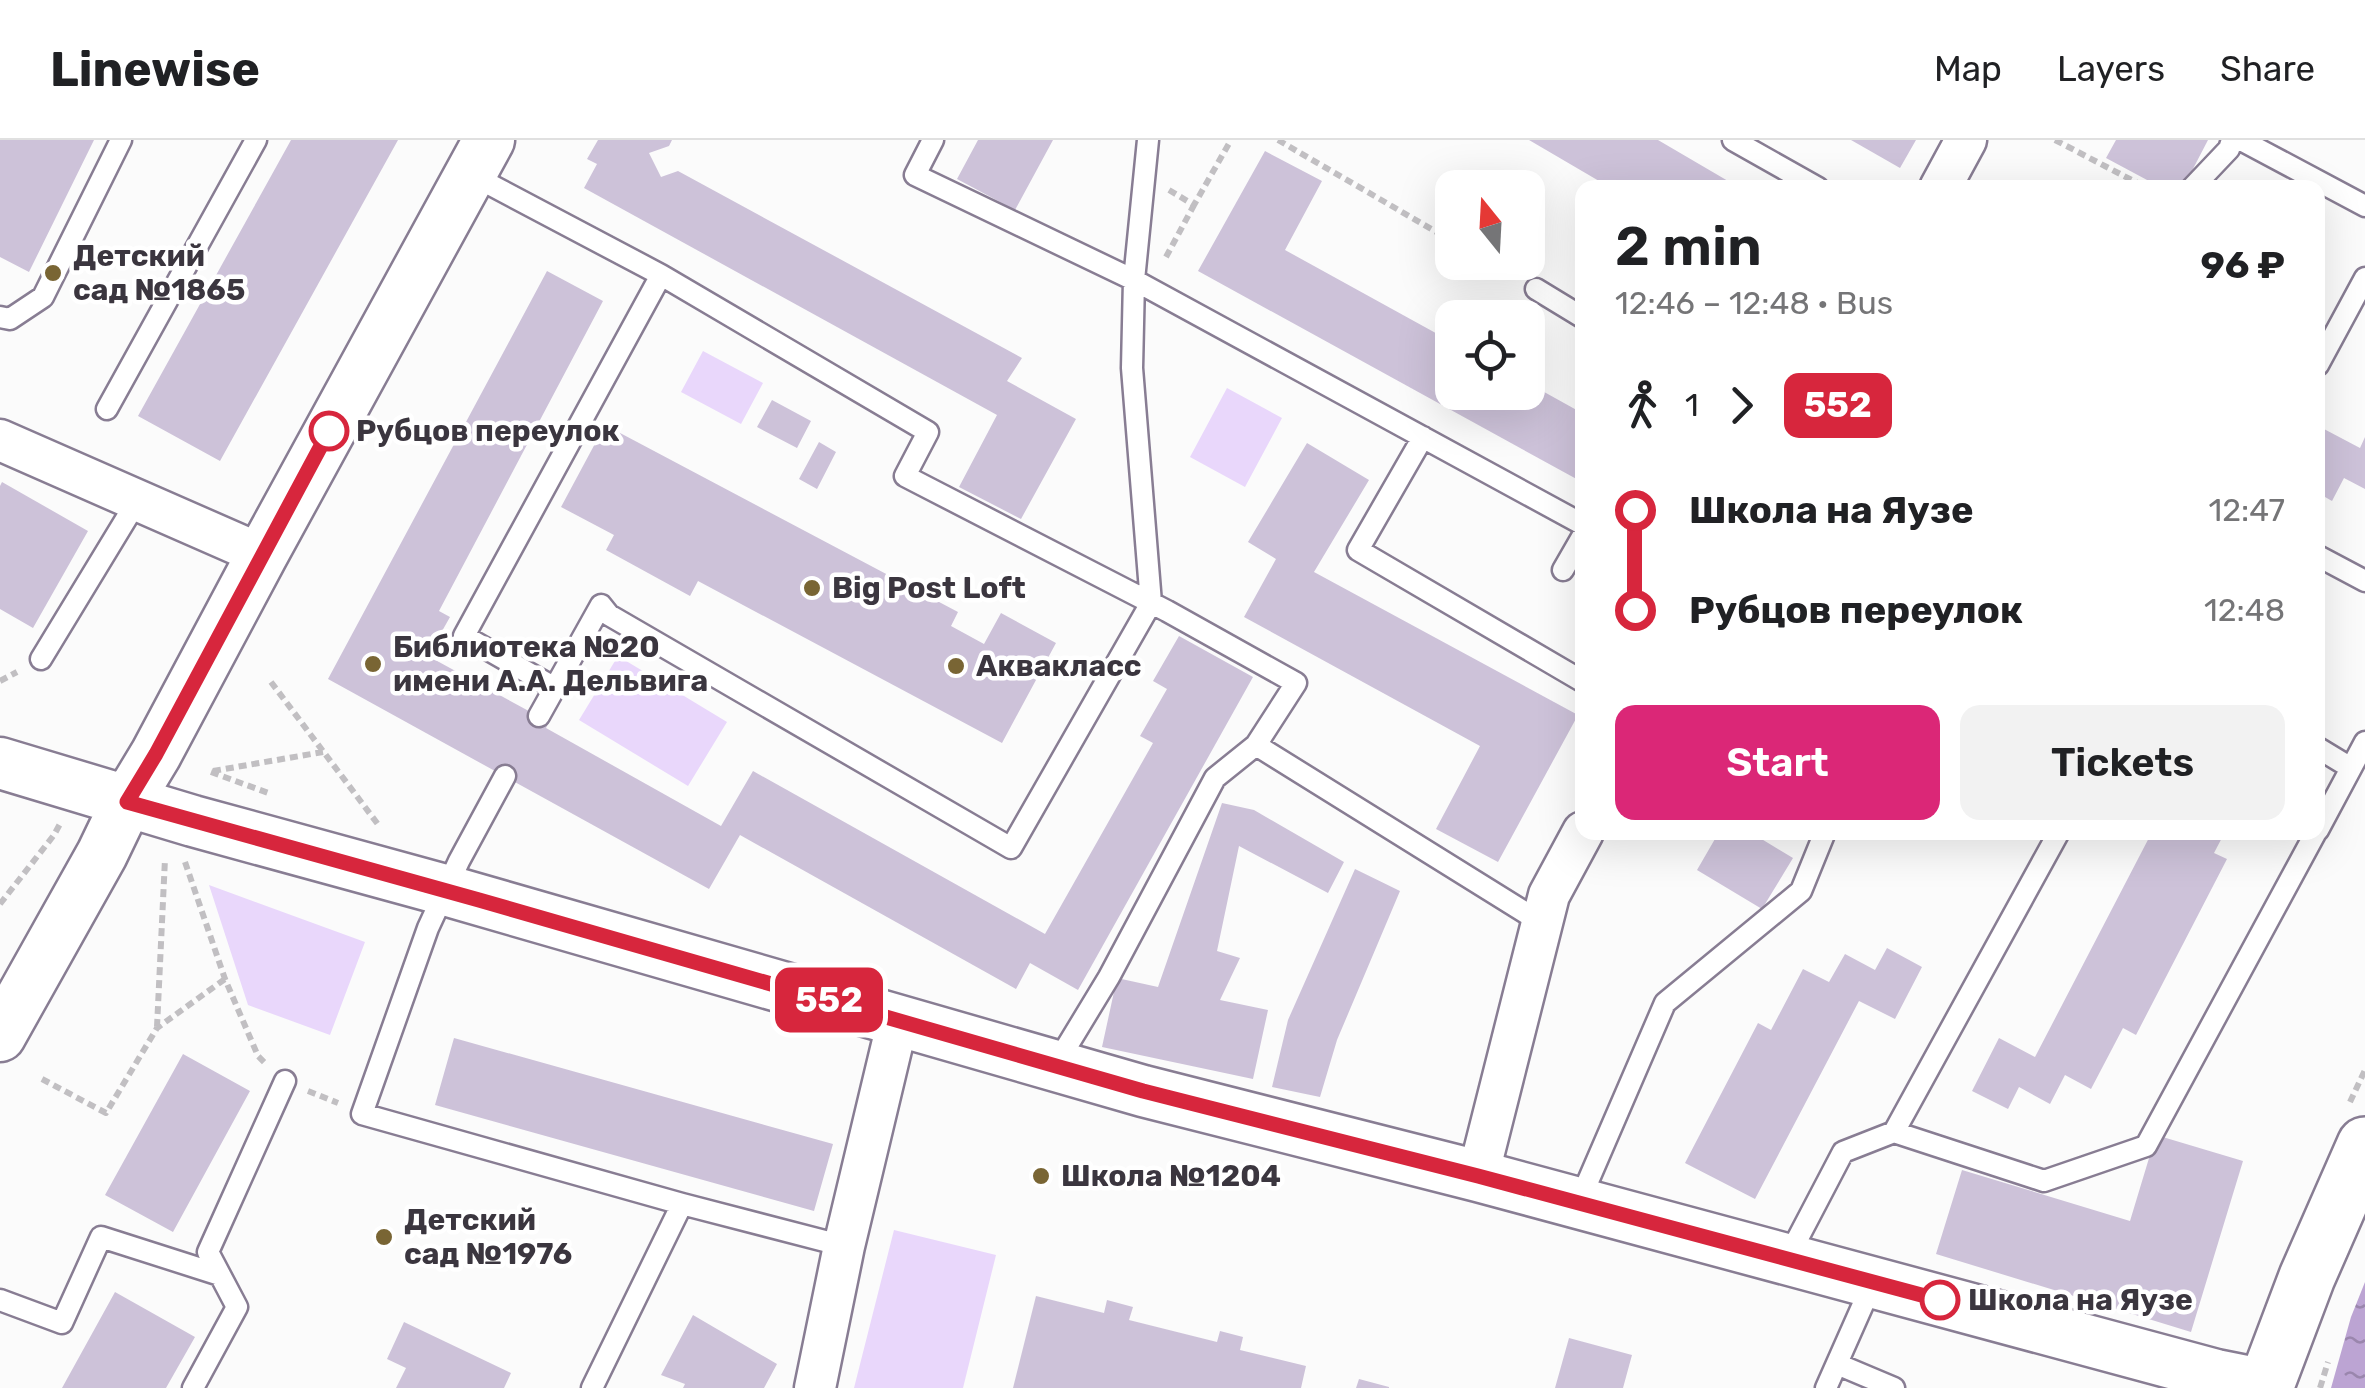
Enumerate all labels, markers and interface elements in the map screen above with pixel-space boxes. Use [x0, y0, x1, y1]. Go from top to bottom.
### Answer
text: Linewise [50, 41, 260, 98]
text: Map [1934, 48, 2002, 90]
text: Layers [2057, 48, 2165, 90]
text: Share [2220, 48, 2315, 90]
north arrow [1435, 170, 1545, 280]
map controls [1435, 170, 1545, 410]
text: 2 min [1615, 214, 1762, 279]
place label: Детский сад №1865 [73, 238, 245, 308]
text: 96 ₽ [2201, 242, 2285, 288]
marker: Детский сад №1865 [42, 262, 64, 284]
text: 12:46 – 12:48 · Bus [1615, 284, 1893, 322]
button: locate [1435, 300, 1545, 410]
icon: walk [1615, 378, 1670, 433]
icon: forward [1714, 378, 1769, 433]
text: 552 [1804, 384, 1872, 426]
text: 1 [1685, 386, 1699, 424]
marker: Рубцов переулок [310, 412, 348, 450]
place label: Рубцов переулок [356, 413, 620, 449]
text: Школа на Яузе [1689, 487, 1974, 533]
text: 12:47 [2209, 491, 2285, 529]
place label: Big Post Loft [832, 570, 1026, 606]
marker: Big Post Loft [801, 577, 823, 599]
text: Рубцов переулок [1689, 587, 2023, 633]
text: 12:48 [2204, 591, 2285, 629]
place label: Библиотека №20 имени А.А. Дельвига [393, 629, 708, 699]
place label: Аквакласс [976, 648, 1142, 684]
marker: Библиотека №20 имени А.А. Дельвига [362, 653, 384, 675]
marker: Аквакласс [945, 655, 967, 677]
button: Start [1615, 705, 1940, 820]
button: Tickets [1960, 705, 2285, 820]
line badge: 552 [772, 968, 886, 1032]
text: 552 [795, 979, 863, 1021]
place label: Школа №1204 [1061, 1158, 1281, 1194]
marker: Школа №1204 [1030, 1165, 1052, 1187]
place label: Детский сад №1976 [404, 1202, 572, 1272]
marker: Детский сад №1976 [373, 1226, 395, 1248]
marker: Школа на Яузе [1921, 1281, 1959, 1319]
place label: Школа на Яузе [1968, 1282, 2193, 1318]

